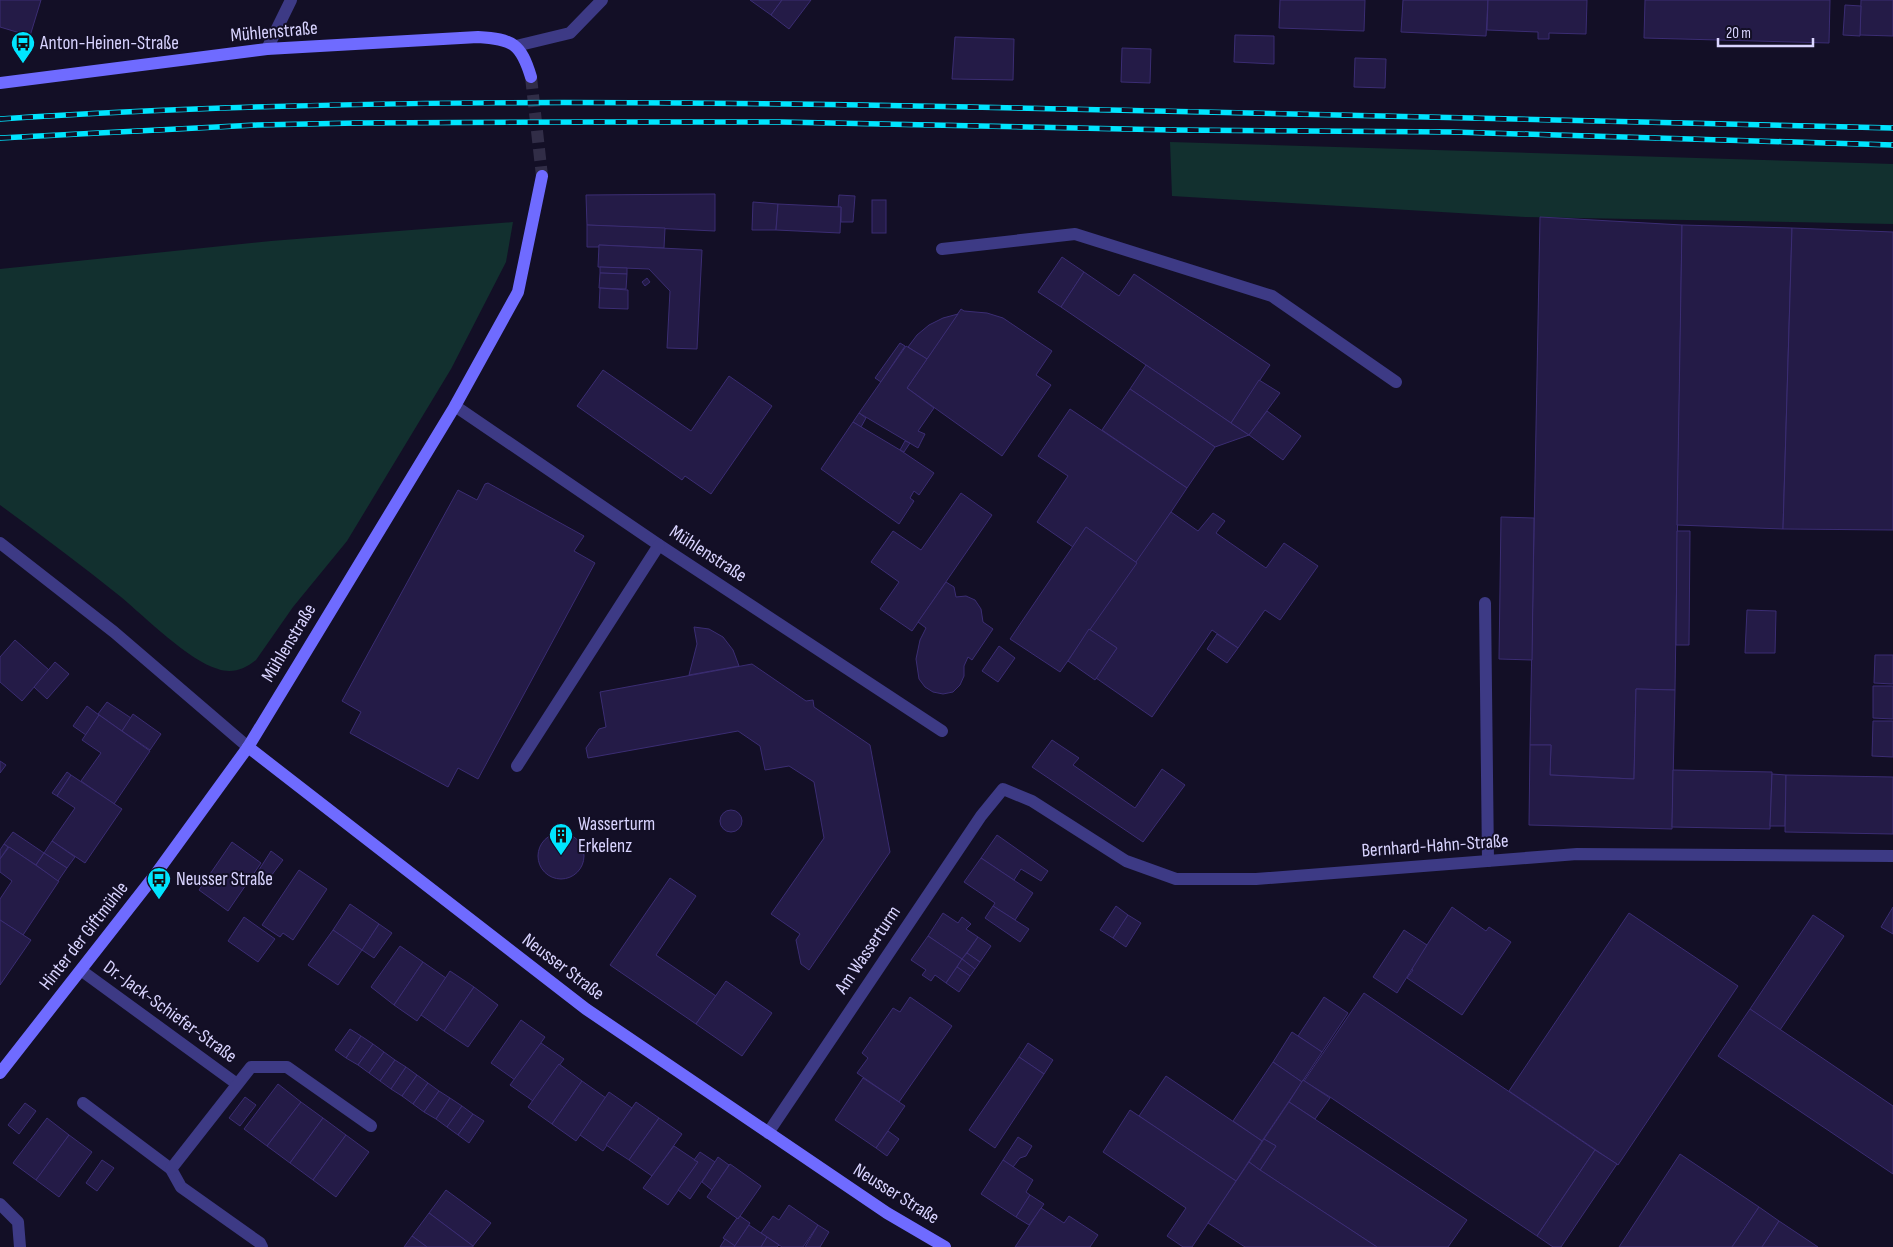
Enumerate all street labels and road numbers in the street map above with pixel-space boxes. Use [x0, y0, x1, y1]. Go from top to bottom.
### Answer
street label: Mühlenstraße [229, 17, 319, 47]
street label: Mühlenstraße [665, 521, 751, 587]
street label: Mühlenstraße [257, 600, 321, 686]
street label: Bernhard-Hahn-Straße [1361, 829, 1509, 863]
street label: Hinter der Giftmühle [35, 877, 133, 995]
street label: Am Wasserturm [830, 902, 906, 999]
street label: Neusser Straße [517, 929, 609, 1005]
street label: Dr.-Jack-Schiefer-Straße [99, 956, 241, 1068]
street label: Neusser Straße [849, 1159, 943, 1229]

